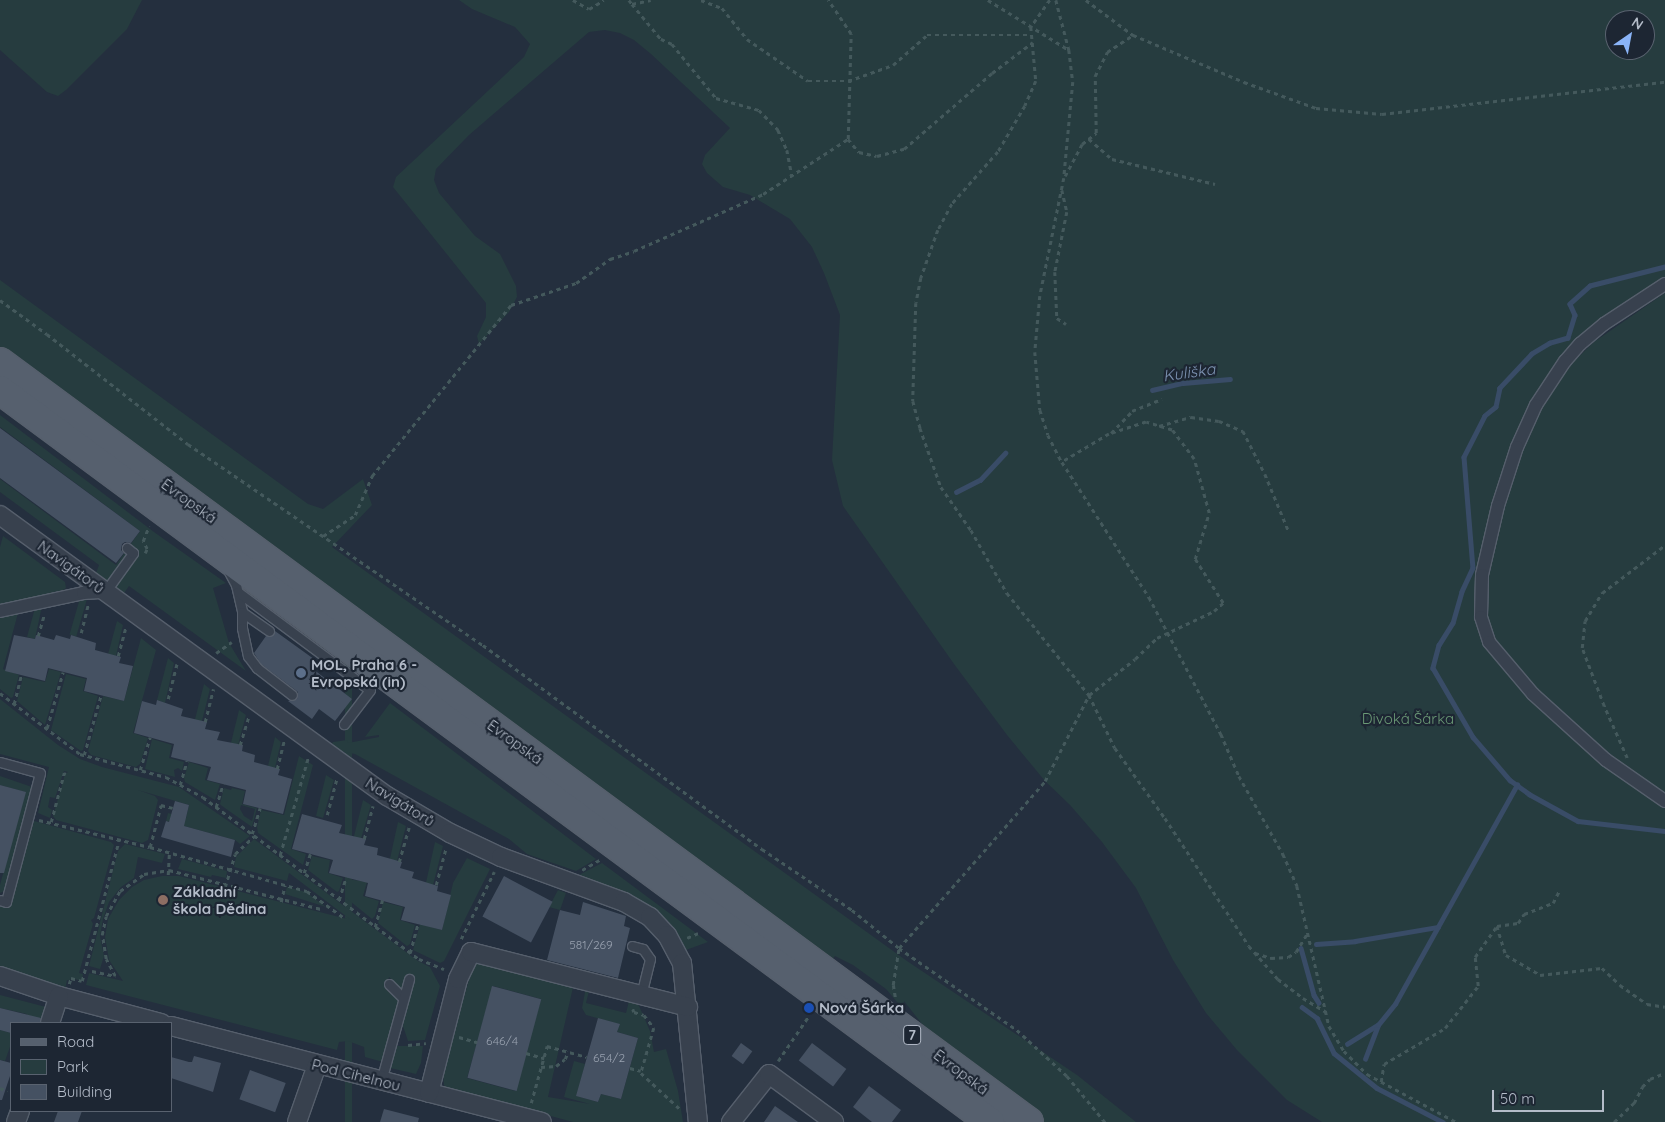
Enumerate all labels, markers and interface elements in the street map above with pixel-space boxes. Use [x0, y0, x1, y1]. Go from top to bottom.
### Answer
north arrow [1605, 10, 1655, 60]
text: N [1628, 13, 1647, 34]
water label: Kuliška [1162, 359, 1216, 385]
street label: Evropská [158, 475, 220, 527]
street label: Navigátorů [34, 537, 108, 597]
place label: MOL, Praha 6 - Evropská (in) [311, 655, 417, 690]
marker: MOL, Praha 6 - Evropská (in) [295, 667, 307, 679]
park label: Divoká Šárka [1362, 710, 1454, 728]
street label: Evropská [484, 716, 546, 768]
street label: Navigátorů [362, 774, 438, 830]
place label: Základní škola Dědina [173, 882, 266, 917]
marker: Základní škola Dědina [157, 894, 169, 906]
house number: 581/269 [569, 938, 613, 952]
place label: Nová Šárka [819, 999, 904, 1017]
marker: Nová Šárka [803, 1002, 815, 1014]
legend [10, 1022, 172, 1112]
road number: 7 [902, 1024, 922, 1046]
text: Road [57, 1032, 94, 1051]
house number: 646/4 [486, 1034, 518, 1048]
street label: Evropská [930, 1046, 992, 1098]
house number: 654/2 [593, 1051, 625, 1065]
street label: Pod Cihelnou [310, 1055, 402, 1095]
text: Park [57, 1057, 89, 1076]
scale bar [1495, 1080, 1608, 1112]
text: Building [57, 1082, 112, 1101]
text: 50 m [1500, 1089, 1535, 1108]

